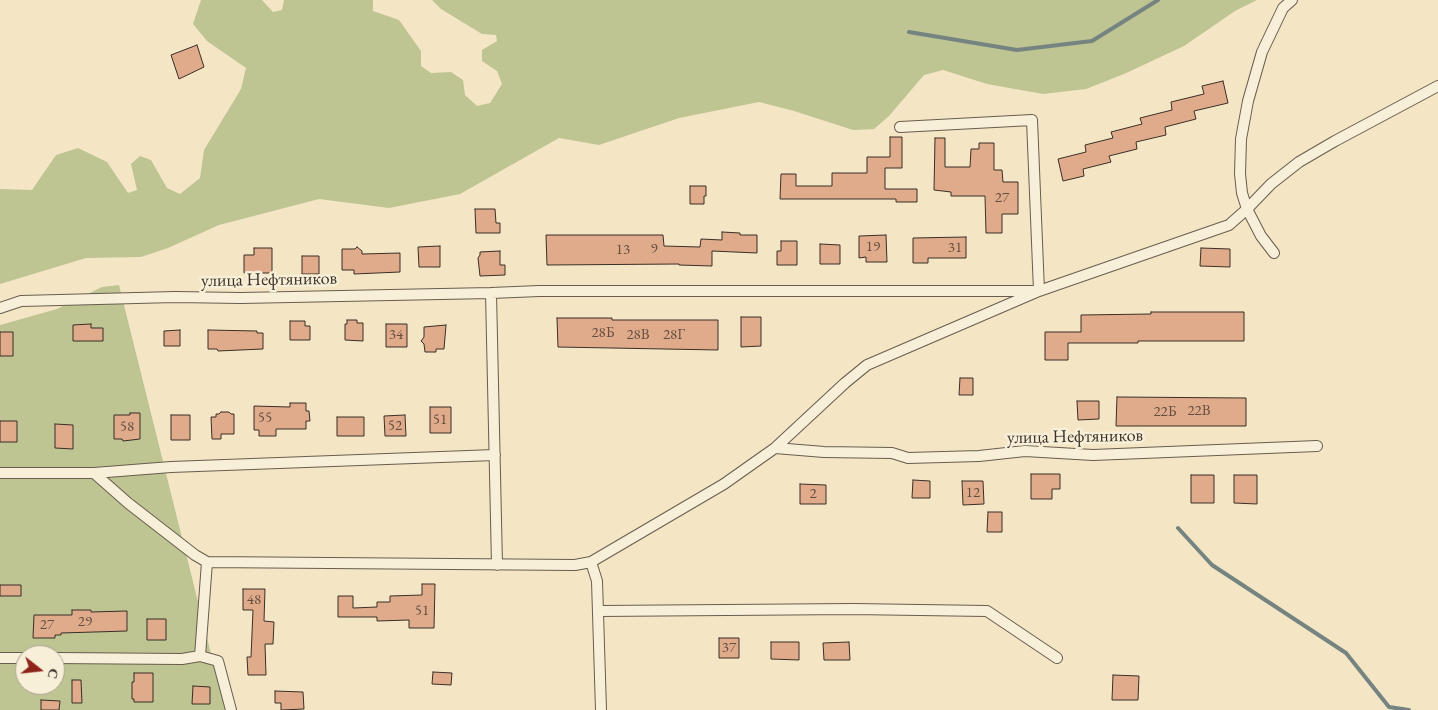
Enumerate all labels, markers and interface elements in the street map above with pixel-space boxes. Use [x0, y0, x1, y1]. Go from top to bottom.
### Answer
house number: 27 [995, 189, 1009, 207]
house number: 19 [866, 238, 880, 256]
house number: 31 [948, 239, 962, 257]
house number: 9 [650, 240, 658, 258]
house number: 13 [616, 241, 630, 259]
street label: улица Нефтяников [201, 268, 337, 292]
house number: 28Б [591, 324, 615, 342]
house number: 34 [389, 326, 403, 344]
house number: 28В [626, 326, 650, 344]
house number: 28Г [663, 326, 685, 344]
house number: 22В [1187, 402, 1211, 420]
house number: 22Б [1153, 403, 1177, 421]
house number: 55 [258, 409, 272, 427]
house number: 51 [433, 411, 447, 429]
house number: 52 [388, 417, 402, 435]
house number: 58 [120, 418, 134, 436]
street label: улица Нефтяников [1007, 425, 1143, 449]
house number: 12 [966, 484, 980, 502]
house number: 2 [809, 485, 817, 503]
house number: 48 [247, 591, 261, 609]
house number: 51 [415, 602, 429, 620]
house number: 29 [78, 613, 92, 631]
house number: 27 [40, 616, 54, 634]
house number: 37 [722, 639, 736, 657]
north arrow [15, 645, 65, 695]
text: С [43, 667, 63, 681]

